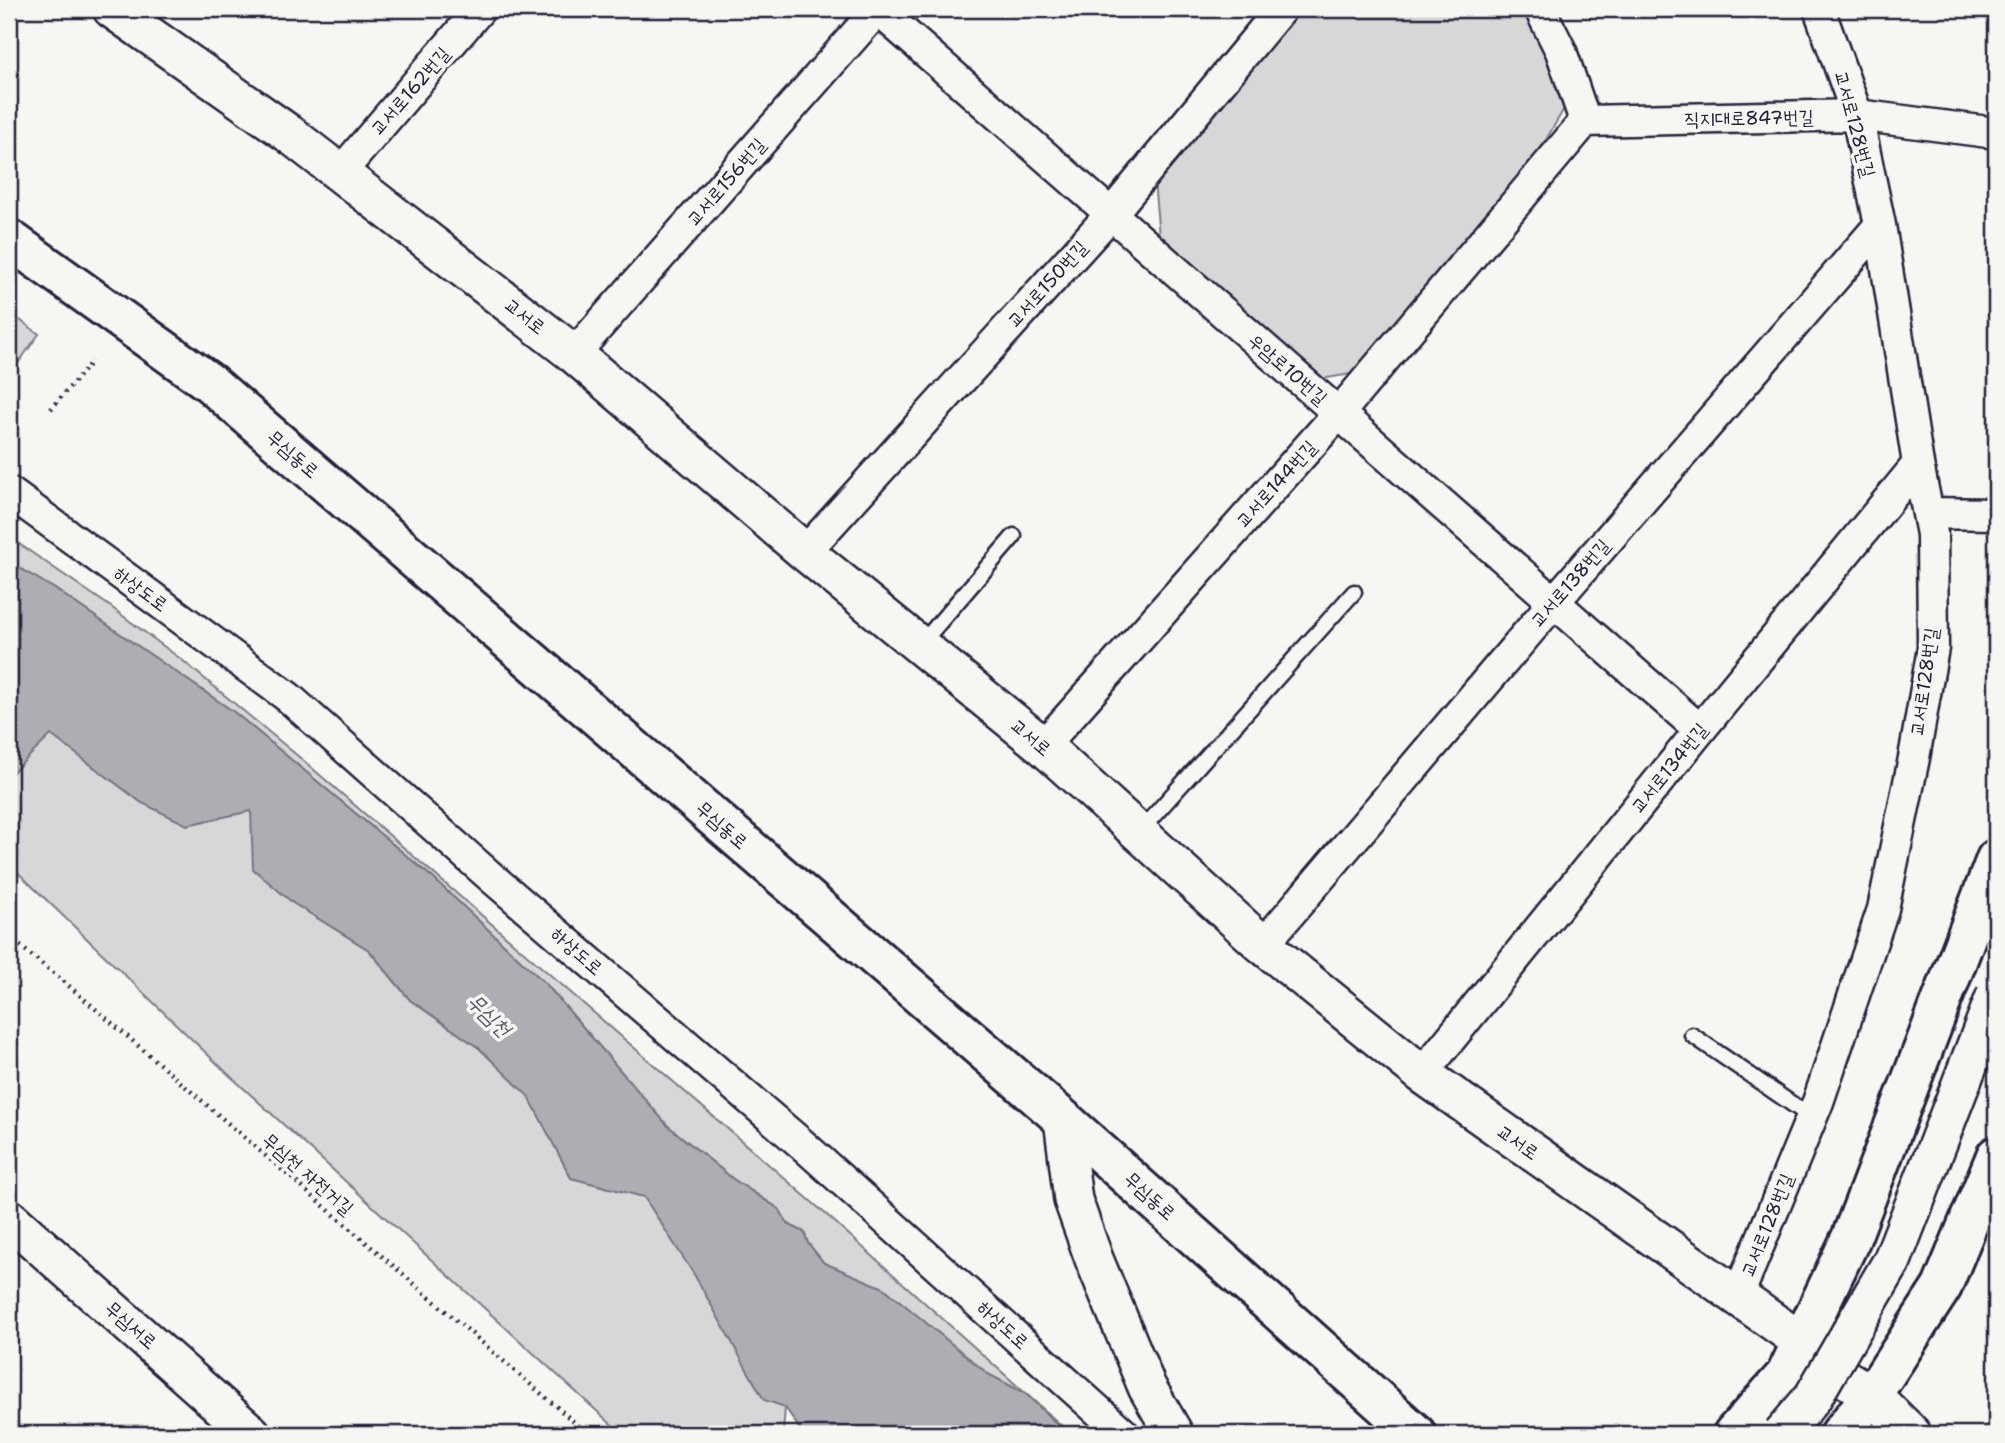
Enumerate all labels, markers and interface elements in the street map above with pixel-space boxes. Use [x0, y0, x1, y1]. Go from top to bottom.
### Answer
street label: 교서로162번길 [365, 42, 455, 140]
street label: 교서로128번길 [1829, 68, 1881, 180]
street label: 직지대로847번길 [1684, 104, 1814, 132]
street label: 교서로156번길 [681, 133, 771, 231]
street label: 교서로150번길 [1001, 235, 1093, 333]
street label: 교서로 [499, 292, 551, 340]
street label: 우암로10번길 [1243, 328, 1333, 410]
street label: 무심동로 [262, 425, 324, 483]
street label: 교서로144번길 [1230, 435, 1322, 533]
street label: 교서로138번길 [1525, 533, 1615, 633]
street label: 하상도로 [109, 561, 173, 617]
street label: 교서로128번길 [1904, 626, 1944, 738]
street label: 교서로 [1005, 713, 1057, 761]
street label: 교서로134번길 [1625, 718, 1713, 818]
street label: 무심동로 [691, 796, 753, 854]
street label: 하상도로 [546, 922, 608, 980]
water label: 무심천 [461, 987, 518, 1044]
street label: 교서로 [1492, 1119, 1544, 1165]
street label: 무심천 자전거길 [257, 1127, 359, 1221]
street label: 무심동로 [1119, 1166, 1181, 1226]
street label: 교서로128번길 [1735, 1170, 1799, 1280]
street label: 하상도로 [972, 1295, 1034, 1355]
street label: 무심서로 [100, 1296, 162, 1354]

